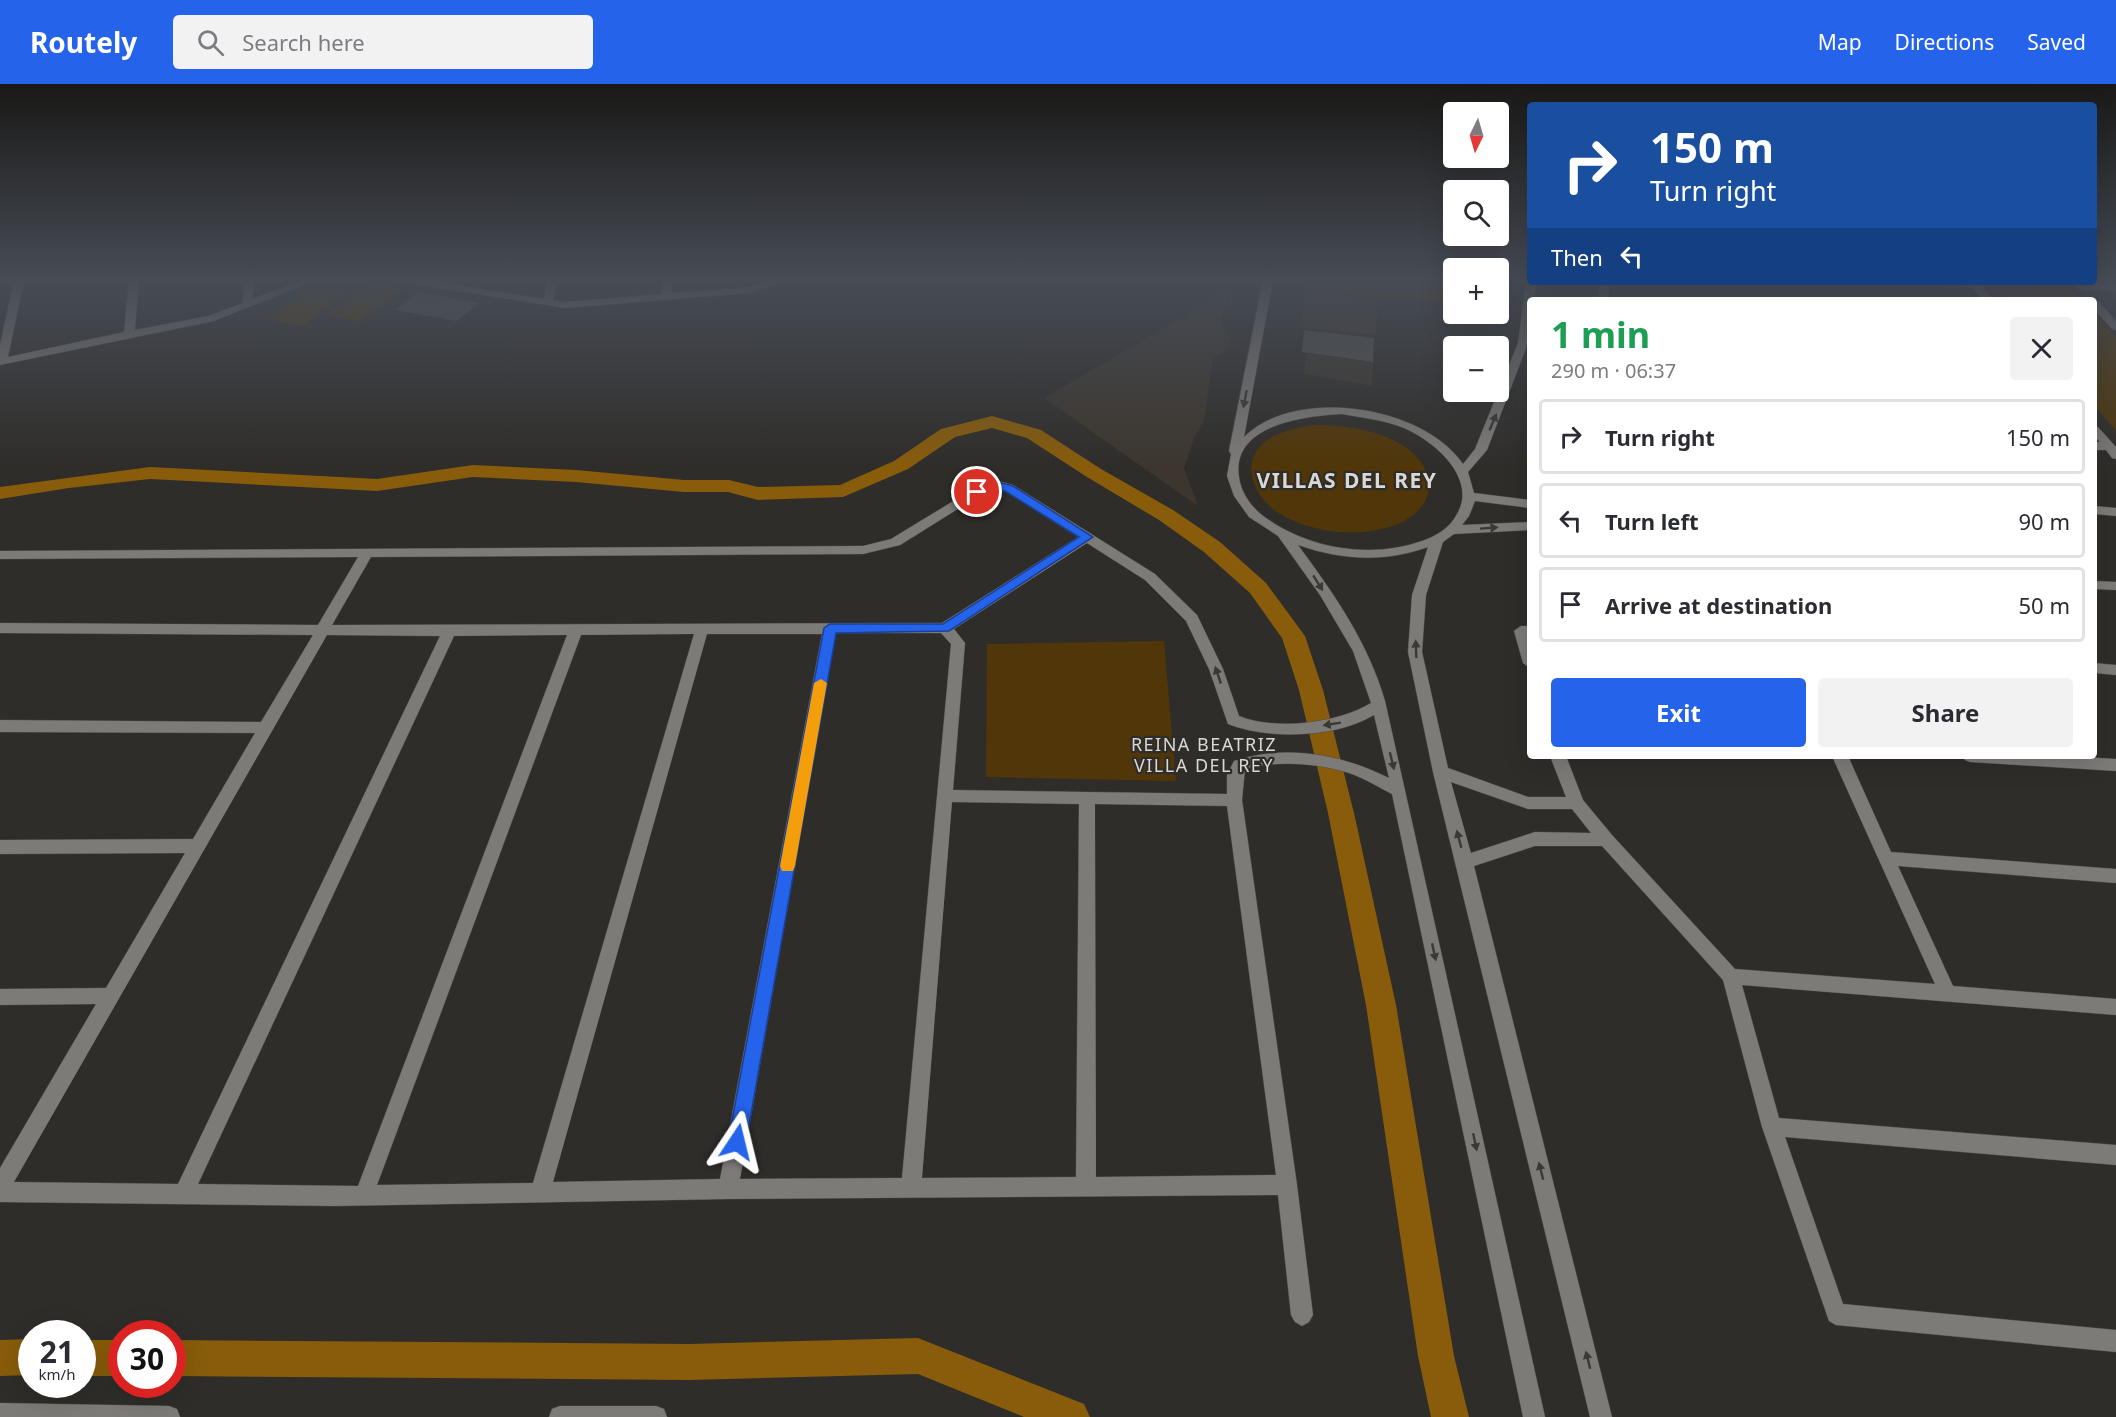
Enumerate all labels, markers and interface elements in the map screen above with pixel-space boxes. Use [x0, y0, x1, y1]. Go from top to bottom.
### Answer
search box [173, 15, 593, 69]
text: Routely [30, 23, 137, 61]
icon: search [194, 26, 227, 59]
text: Search here [242, 27, 365, 57]
text: Map [1818, 28, 1862, 56]
text: Directions [1895, 28, 1994, 56]
text: Saved [2027, 28, 2086, 56]
north arrow [1443, 102, 1509, 168]
map controls [1443, 102, 1509, 402]
text: 150 m [1650, 118, 1774, 175]
icon: right [1551, 126, 1629, 204]
text: Turn right [1650, 172, 1776, 209]
button: search [1443, 180, 1509, 246]
icon: left [1615, 240, 1648, 273]
text: Then [1551, 242, 1603, 272]
button: + [1443, 258, 1509, 324]
text: 1 min [1551, 310, 1650, 359]
button: close [2010, 317, 2073, 380]
button: − [1443, 336, 1509, 402]
text: 290 m · 06:37 [1551, 357, 1676, 384]
one-way arrow [1240, 390, 1249, 409]
one-way arrow [1488, 412, 1498, 430]
icon: right [1554, 420, 1587, 453]
text: Turn right [1605, 422, 1715, 452]
text: 150 m [2006, 422, 2070, 452]
pin [951, 466, 1002, 517]
district label: VILLAS DEL REY [1257, 466, 1437, 494]
icon: arrive [960, 475, 993, 508]
icon: left [1554, 504, 1587, 537]
text: Turn left [1605, 506, 1699, 536]
text: 90 m [2019, 506, 2070, 536]
one-way arrow [1479, 523, 1498, 532]
one-way arrow [1312, 575, 1323, 591]
icon: arrive [1554, 588, 1587, 621]
text: Arrive at destination [1605, 590, 1832, 620]
text: 50 m [2019, 590, 2070, 620]
one-way arrow [1412, 639, 1421, 658]
one-way arrow [1213, 666, 1222, 684]
button: Exit [1551, 678, 1806, 747]
button: Share [1818, 678, 2073, 747]
one-way arrow [1322, 720, 1341, 729]
district label: REINA BEATRIZ VILLA DEL REY [1131, 732, 1277, 777]
one-way arrow [1387, 752, 1397, 770]
one-way arrow [1454, 830, 1463, 848]
one-way arrow [1429, 942, 1439, 961]
position arrow [705, 1110, 769, 1174]
one-way arrow [1470, 1133, 1480, 1152]
one-way arrow [1536, 1161, 1546, 1180]
speed limit sign: 30 [108, 1320, 186, 1398]
text: 21 [40, 1331, 74, 1372]
one-way arrow [1582, 1351, 1592, 1369]
text: km/h [39, 1364, 75, 1384]

